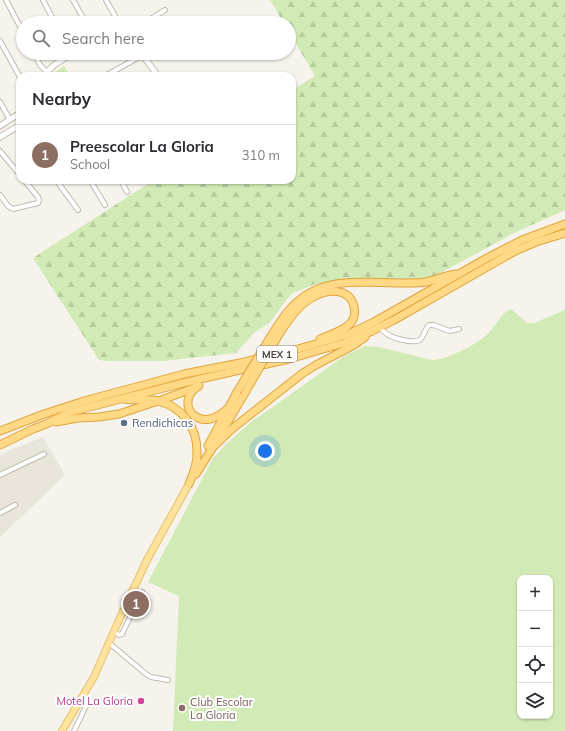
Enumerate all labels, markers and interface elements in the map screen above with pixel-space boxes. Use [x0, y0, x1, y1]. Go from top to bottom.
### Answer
search box [16, 16, 296, 60]
icon: search [30, 27, 52, 49]
text: Search here [62, 29, 144, 48]
text: Nearby [32, 88, 91, 109]
text: Preescolar La Gloria [70, 137, 214, 156]
text: 1 [41, 147, 49, 163]
text: 310 m [242, 147, 280, 163]
text: School [70, 156, 110, 172]
road number: MEX 1 [257, 346, 297, 362]
place label: Rendichicas [132, 416, 193, 430]
marker: Rendichicas [119, 418, 129, 428]
your location [255, 441, 275, 461]
map controls [517, 575, 553, 719]
button: + [517, 575, 553, 611]
pin: 1 [123, 589, 149, 619]
button: − [517, 611, 553, 647]
button: locate [517, 647, 553, 683]
button: layers [517, 683, 553, 719]
place label: Motel La Gloria [56, 694, 133, 708]
place label: Club Escolar La Gloria [190, 695, 253, 722]
marker: Motel La Gloria [136, 696, 146, 706]
marker: Club Escolar La Gloria [177, 703, 187, 713]

